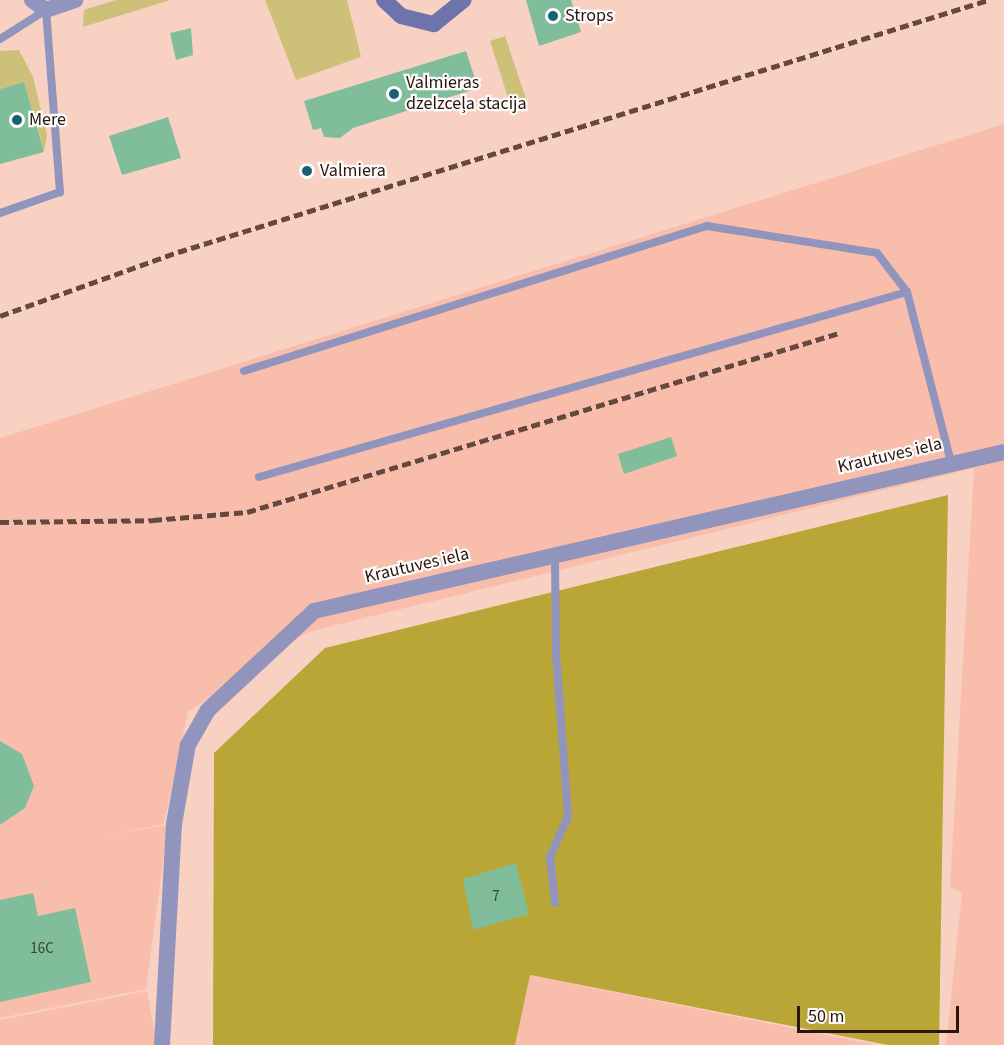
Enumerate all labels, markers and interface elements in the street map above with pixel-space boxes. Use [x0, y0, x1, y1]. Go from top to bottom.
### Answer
place label: Strops [565, 5, 614, 27]
marker: Strops [546, 9, 560, 23]
place label: Valmieras dzelzceļa stacija [406, 73, 527, 116]
marker: Valmieras dzelzceļa stacija [387, 87, 401, 101]
place label: Mere [29, 109, 66, 131]
marker: Mere [10, 113, 24, 127]
place label: Valmiera [320, 160, 386, 182]
marker: Valmiera [298, 162, 316, 180]
street label: Krautuves iela [836, 434, 944, 478]
street label: Krautuves iela [363, 544, 471, 588]
house number: 7 [492, 888, 500, 906]
house number: 16C [30, 940, 54, 958]
scale bar [800, 994, 962, 1032]
text: 50 m [808, 1004, 844, 1029]

